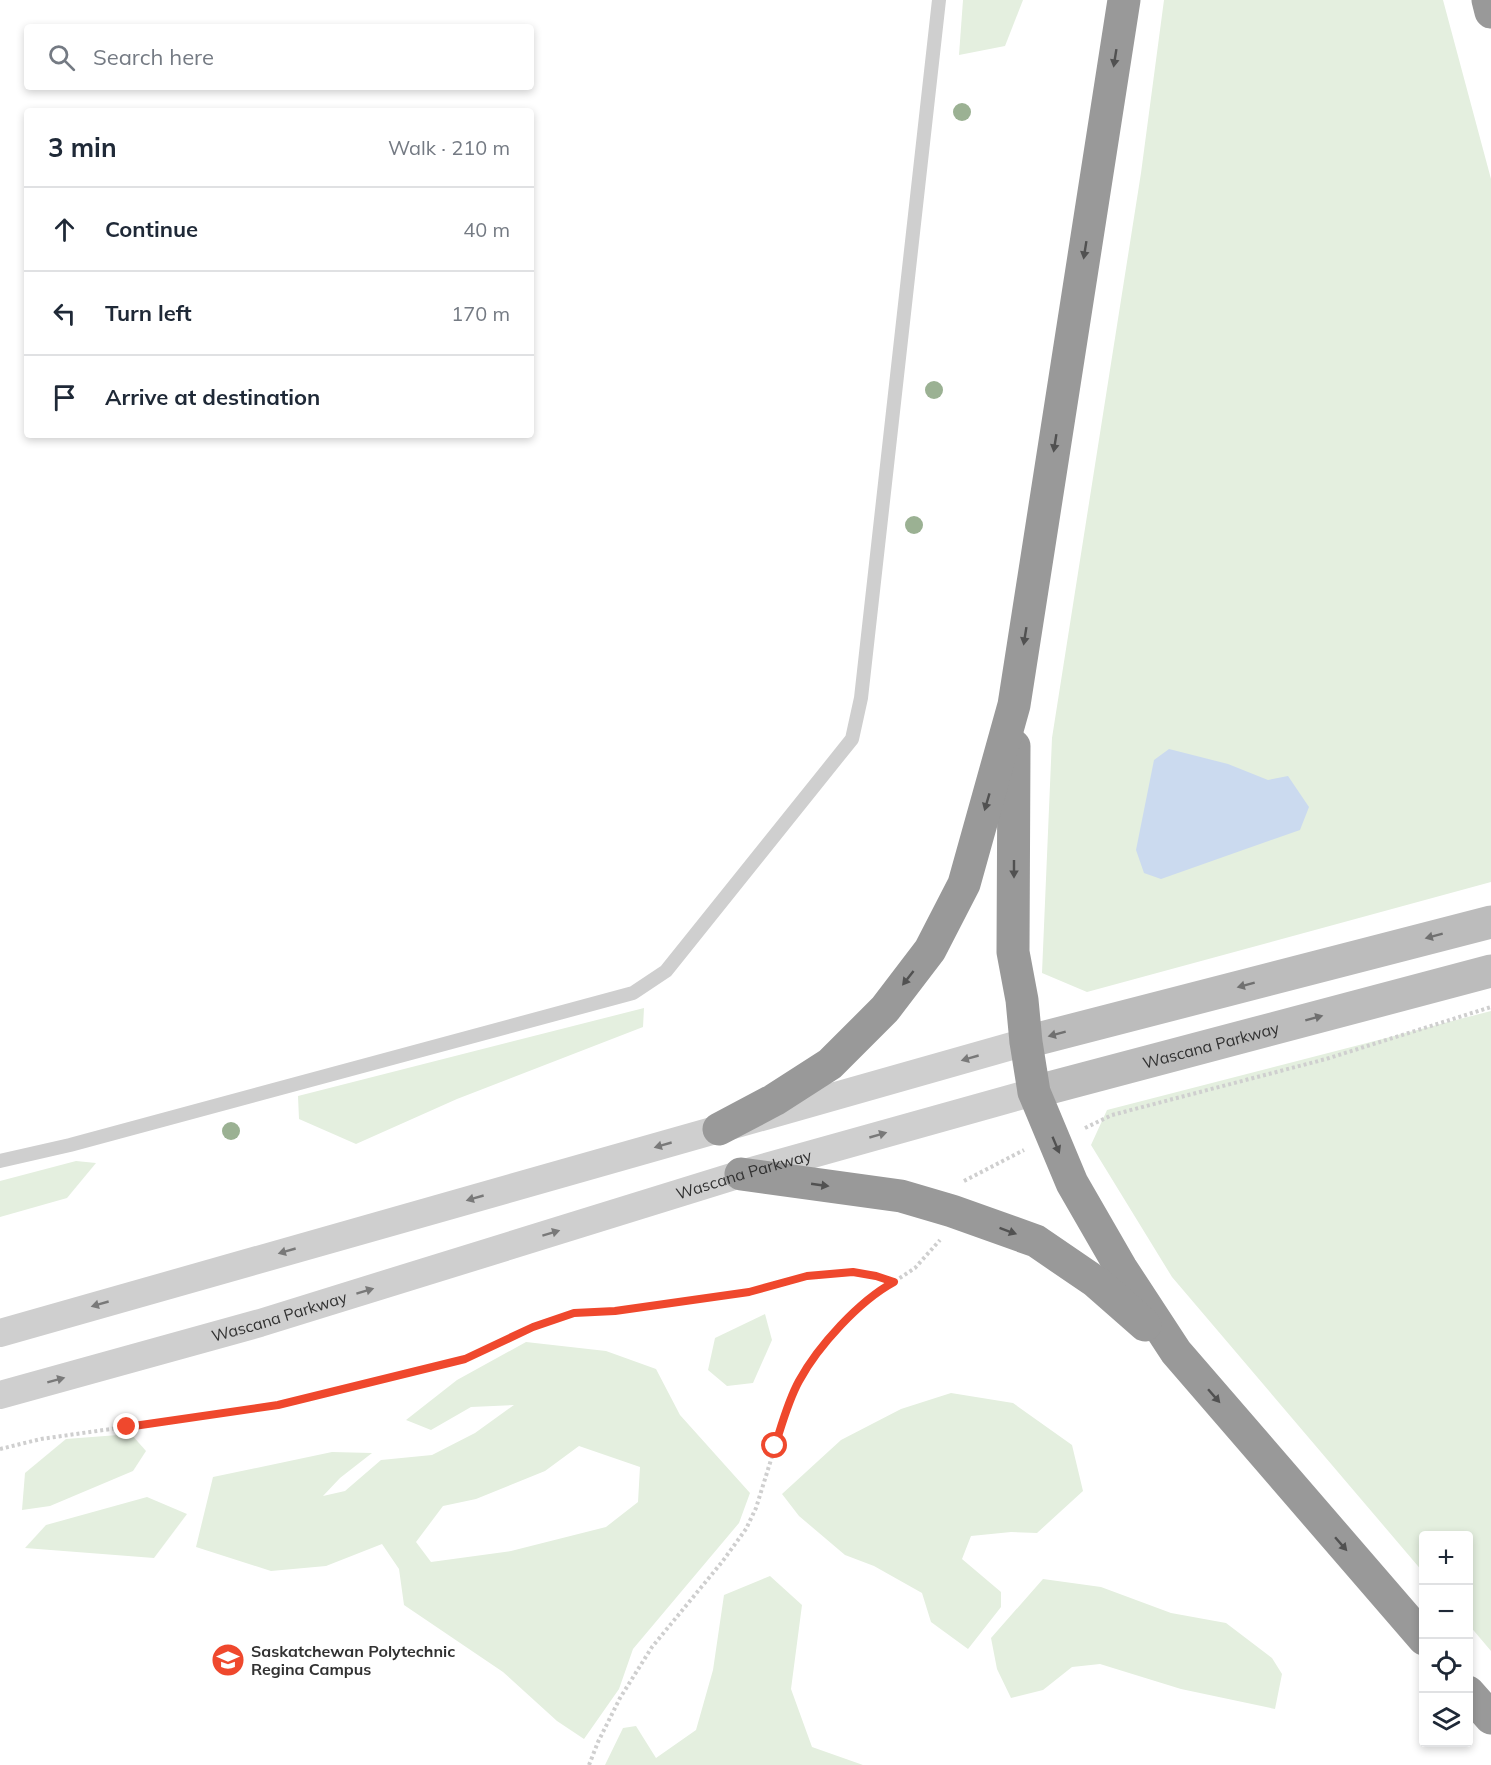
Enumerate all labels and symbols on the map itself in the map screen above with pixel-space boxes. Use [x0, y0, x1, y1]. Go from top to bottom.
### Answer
one-way arrow [1111, 48, 1120, 67]
one-way arrow [1081, 241, 1090, 260]
one-way arrow [1051, 434, 1060, 453]
one-way arrow [1020, 626, 1029, 645]
one-way arrow [982, 793, 991, 811]
one-way arrow [1009, 859, 1019, 878]
one-way arrow [1425, 932, 1444, 942]
one-way arrow [903, 971, 915, 986]
one-way arrow [1236, 981, 1255, 991]
one-way arrow [1305, 1012, 1323, 1022]
street label: Wascana Parkway [1141, 1017, 1282, 1073]
one-way arrow [1048, 1030, 1066, 1039]
one-way arrow [961, 1054, 979, 1063]
one-way arrow [869, 1130, 887, 1140]
one-way arrow [1051, 1137, 1061, 1155]
one-way arrow [653, 1141, 671, 1150]
street label: Wascana Parkway [674, 1145, 814, 1204]
one-way arrow [810, 1180, 829, 1189]
one-way arrow [466, 1194, 484, 1203]
one-way arrow [999, 1226, 1017, 1236]
one-way arrow [542, 1228, 560, 1237]
one-way arrow [278, 1247, 296, 1256]
one-way arrow [356, 1286, 374, 1295]
street label: Wascana Parkway [209, 1287, 350, 1346]
one-way arrow [91, 1300, 109, 1310]
one-way arrow [47, 1374, 65, 1384]
one-way arrow [1207, 1388, 1220, 1403]
route end [113, 1413, 139, 1439]
route start [761, 1432, 787, 1458]
one-way arrow [1335, 1536, 1348, 1552]
place label: Saskatchewan Polytechnic Regina Campus [251, 1641, 455, 1679]
school or university icon: Saskatchewan Polytechnic Regina Campus [210, 1642, 246, 1678]

